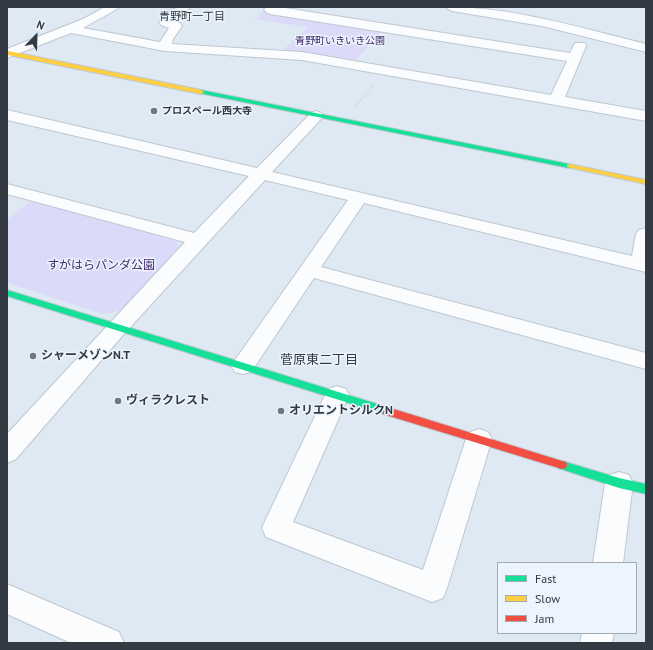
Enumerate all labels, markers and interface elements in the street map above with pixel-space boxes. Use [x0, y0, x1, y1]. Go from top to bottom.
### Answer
district label: 青野町一丁目 [159, 10, 225, 24]
north arrow [16, 16, 56, 56]
text: N [35, 17, 47, 33]
park label: 青野町いきいき公園 [295, 35, 385, 47]
place label: プロスペール西大寺 [162, 105, 252, 117]
marker: プロスペール西大寺 [149, 106, 159, 116]
park label: すがはらパンダ公園 [47, 259, 155, 273]
place label: シャーメゾンN.T [41, 349, 130, 363]
marker: シャーメゾンN.T [28, 351, 38, 361]
district label: 菅原東二丁目 [280, 352, 358, 368]
place label: ヴィラクレスト [126, 394, 210, 408]
marker: ヴィラクレスト [113, 396, 123, 406]
place label: オリエントシルクN [289, 404, 393, 418]
marker: オリエントシルクN [276, 406, 286, 416]
legend [497, 562, 637, 634]
text: Fast [535, 571, 556, 586]
text: Slow [535, 591, 560, 606]
text: Jam [535, 611, 554, 626]

